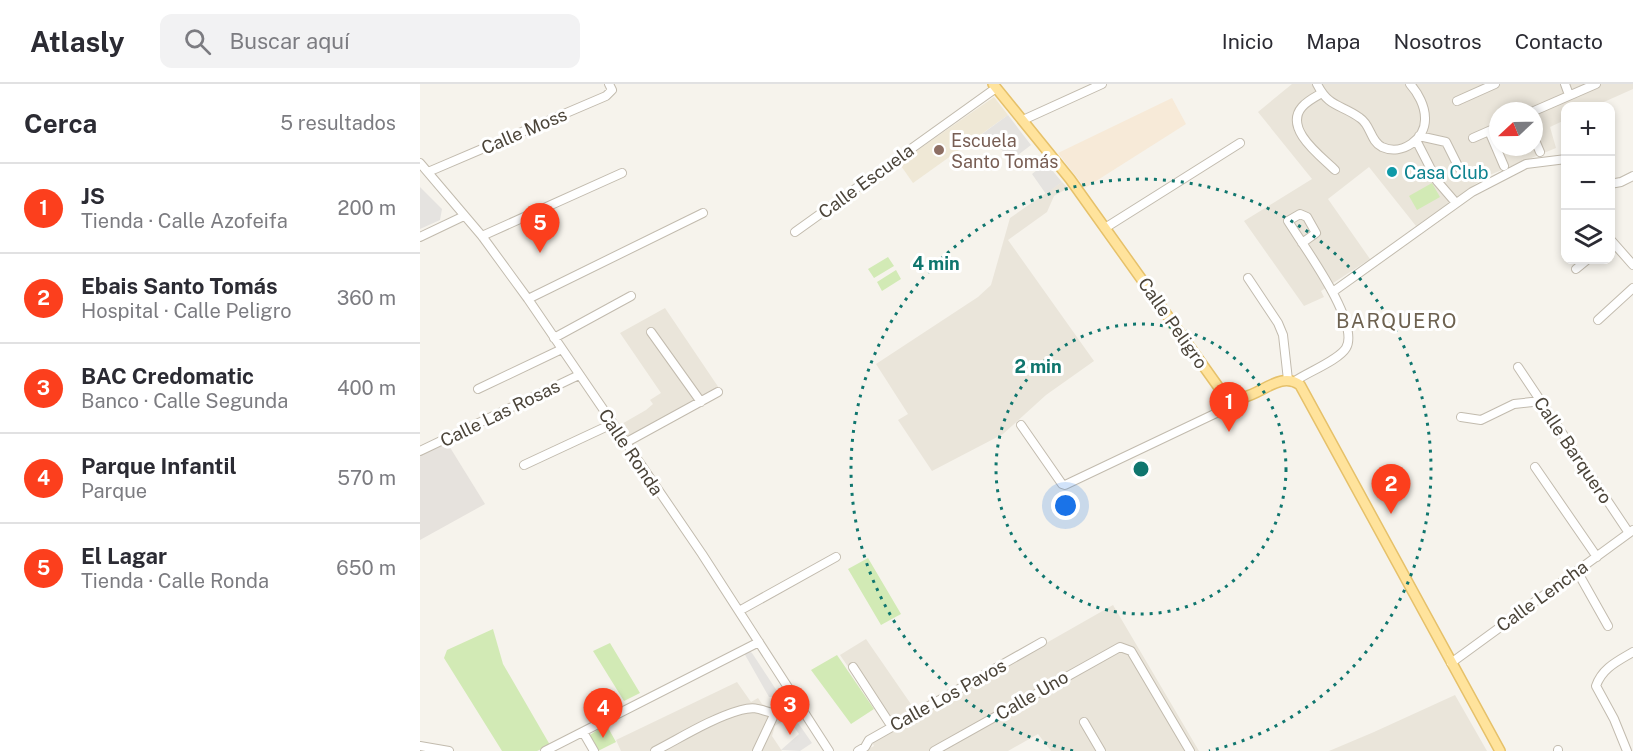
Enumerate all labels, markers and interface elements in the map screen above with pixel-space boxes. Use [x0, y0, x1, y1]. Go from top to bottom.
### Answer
search box [160, 14, 580, 68]
text: Atlasly [30, 25, 124, 58]
icon: search [181, 25, 214, 58]
text: Buscar aquí [229, 28, 350, 54]
text: Inicio [1222, 29, 1273, 54]
text: Mapa [1306, 29, 1360, 54]
text: Nosotros [1393, 29, 1482, 54]
text: Contacto [1515, 29, 1603, 54]
north arrow [1489, 102, 1543, 156]
map controls [1561, 102, 1615, 264]
button: + [1561, 102, 1615, 156]
street label: Calle Moss [478, 104, 570, 158]
text: Cerca [24, 108, 97, 139]
text: 5 resultados [280, 111, 396, 135]
place label: Escuela Santo Tomás [951, 130, 1058, 172]
street label: Calle Escuela [814, 139, 918, 223]
marker: Escuela Santo Tomás [932, 143, 946, 157]
button: − [1561, 156, 1615, 210]
place label: Casa Club [1404, 162, 1488, 183]
marker: Casa Club [1385, 165, 1399, 179]
text: JS [81, 183, 105, 209]
text: 1 [39, 196, 48, 220]
text: 200 m [338, 196, 396, 220]
pin: 5 [520, 204, 560, 253]
text: Tienda · Calle Azofeifa [81, 209, 288, 233]
button: layers [1561, 210, 1615, 264]
text: 4 min [912, 253, 960, 274]
text: Ebais Santo Tomás [81, 273, 278, 299]
street label: Calle Peligro [1134, 273, 1212, 373]
text: 2 [37, 286, 50, 310]
text: 360 m [337, 286, 396, 310]
text: Hospital · Calle Peligro [81, 299, 292, 323]
district label: BARQUERO [1336, 309, 1458, 333]
text: 2 min [1014, 356, 1062, 377]
text: BAC Credomatic [81, 363, 254, 389]
street label: Calle Las Rosas [437, 375, 563, 451]
text: 3 [37, 376, 50, 400]
text: 400 m [337, 376, 396, 400]
pin: 1 [1210, 382, 1248, 432]
text: Banco · Calle Segunda [81, 389, 288, 413]
street label: Calle Barquero [1530, 393, 1616, 507]
street label: Calle Ronda [594, 405, 668, 499]
text: Parque Infantil [81, 453, 237, 479]
centre of rings [1131, 459, 1151, 479]
pin: 2 [1372, 464, 1410, 514]
text: 4 [37, 466, 50, 490]
text: 570 m [337, 466, 396, 490]
text: Parque [81, 479, 147, 503]
your location [1051, 491, 1080, 520]
text: El Lagar [81, 543, 167, 569]
text: 5 [37, 556, 50, 580]
text: 650 m [336, 556, 396, 580]
street label: Calle Lencha [1492, 556, 1592, 636]
text: Tienda · Calle Ronda [81, 569, 269, 593]
street label: Calle Los Pavos [886, 654, 1010, 736]
street label: Calle Uno [992, 666, 1072, 724]
pin: 3 [770, 686, 809, 735]
pin: 4 [584, 688, 622, 738]

